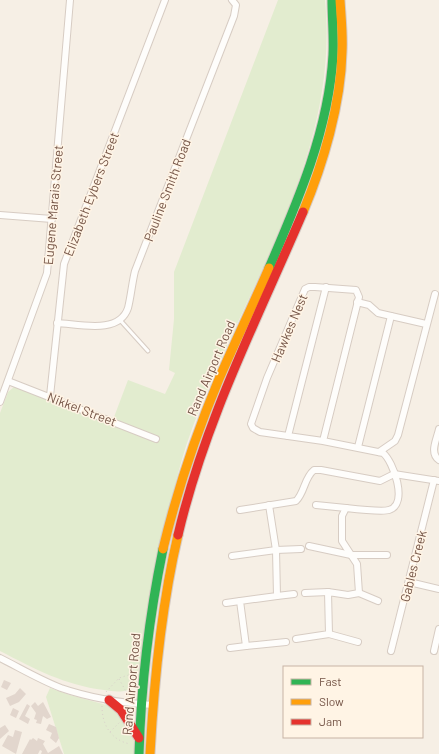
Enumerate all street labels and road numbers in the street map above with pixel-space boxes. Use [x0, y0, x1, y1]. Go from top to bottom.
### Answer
street label: Elizabeth Eybers Street [60, 130, 122, 258]
street label: Pauline Smith Road [140, 136, 194, 244]
street label: Eugene Marais Street [40, 144, 66, 266]
street label: Hawkes Nest [267, 291, 311, 365]
street label: Rand Airport Road [184, 318, 238, 418]
street label: Nikkel Street [45, 388, 119, 430]
street label: Gables Creek [396, 528, 430, 603]
street label: Rand Airport Road [119, 632, 143, 736]

